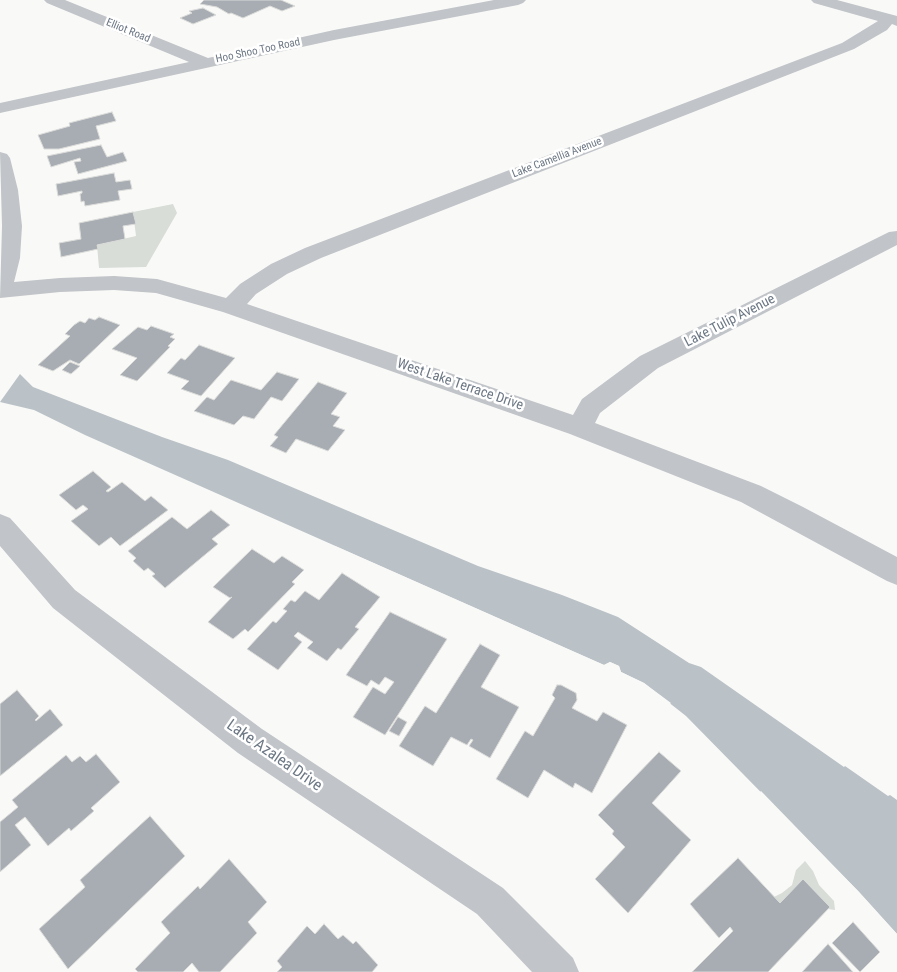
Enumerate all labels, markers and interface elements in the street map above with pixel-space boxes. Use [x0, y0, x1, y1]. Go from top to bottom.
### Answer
street label: Elliot Road [104, 16, 152, 46]
street label: Hoo Shoo Too Road [215, 36, 301, 66]
street label: Lake Camellia Avenue [510, 135, 604, 181]
street label: Lake Tulip Avenue [682, 291, 778, 351]
street label: West Lake Terrace Drive [395, 356, 525, 414]
street label: Lake Azalea Drive [223, 716, 325, 796]

